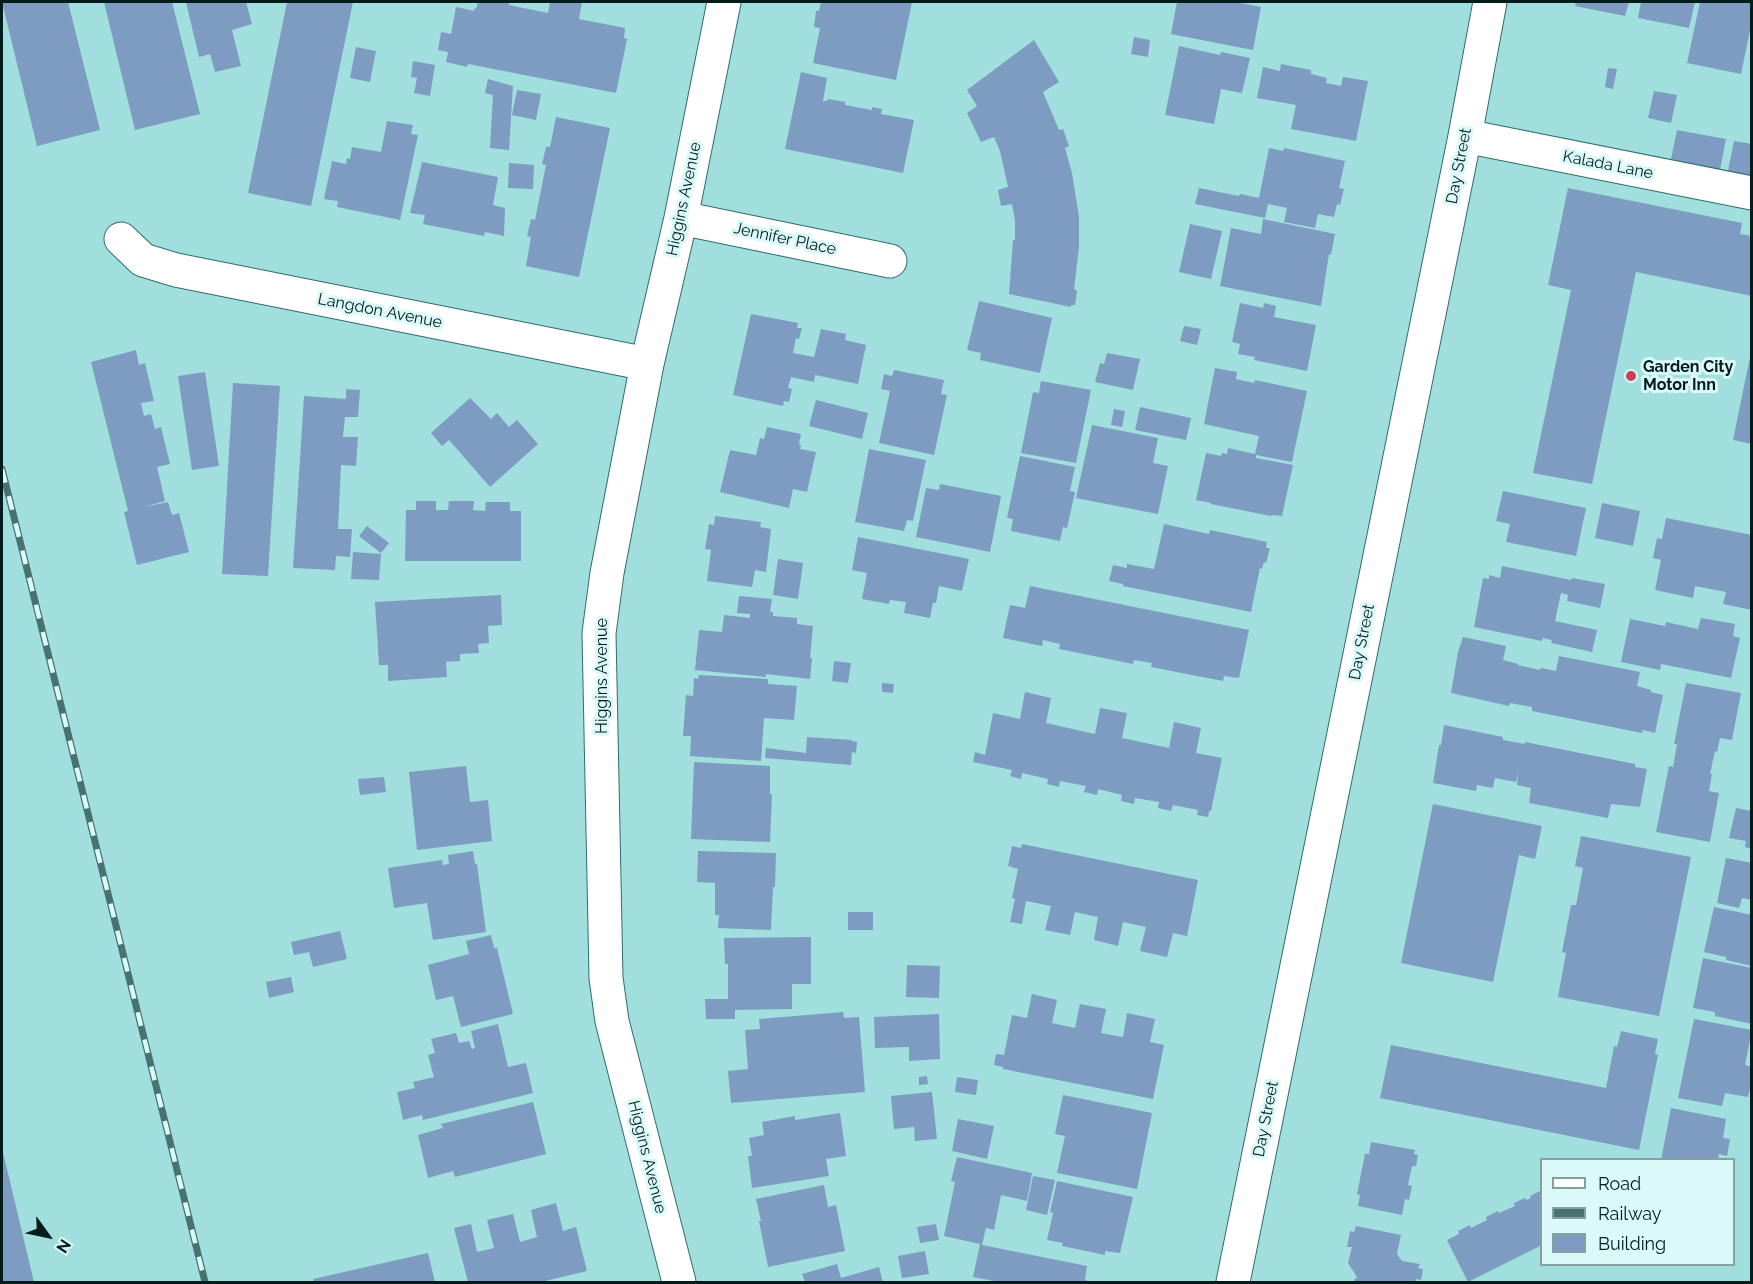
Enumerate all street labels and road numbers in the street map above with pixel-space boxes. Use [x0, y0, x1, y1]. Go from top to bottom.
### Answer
street label: Day Street [1442, 126, 1476, 206]
street label: Higgins Avenue [663, 140, 705, 258]
street label: Kalada Lane [1561, 147, 1655, 183]
street label: Jennifer Place [732, 219, 838, 259]
street label: Langdon Avenue [316, 290, 444, 332]
street label: Day Street [1345, 602, 1379, 682]
street label: Higgins Avenue [592, 618, 612, 734]
street label: Day Street [1249, 1079, 1283, 1159]
street label: Higgins Avenue [624, 1098, 670, 1216]

